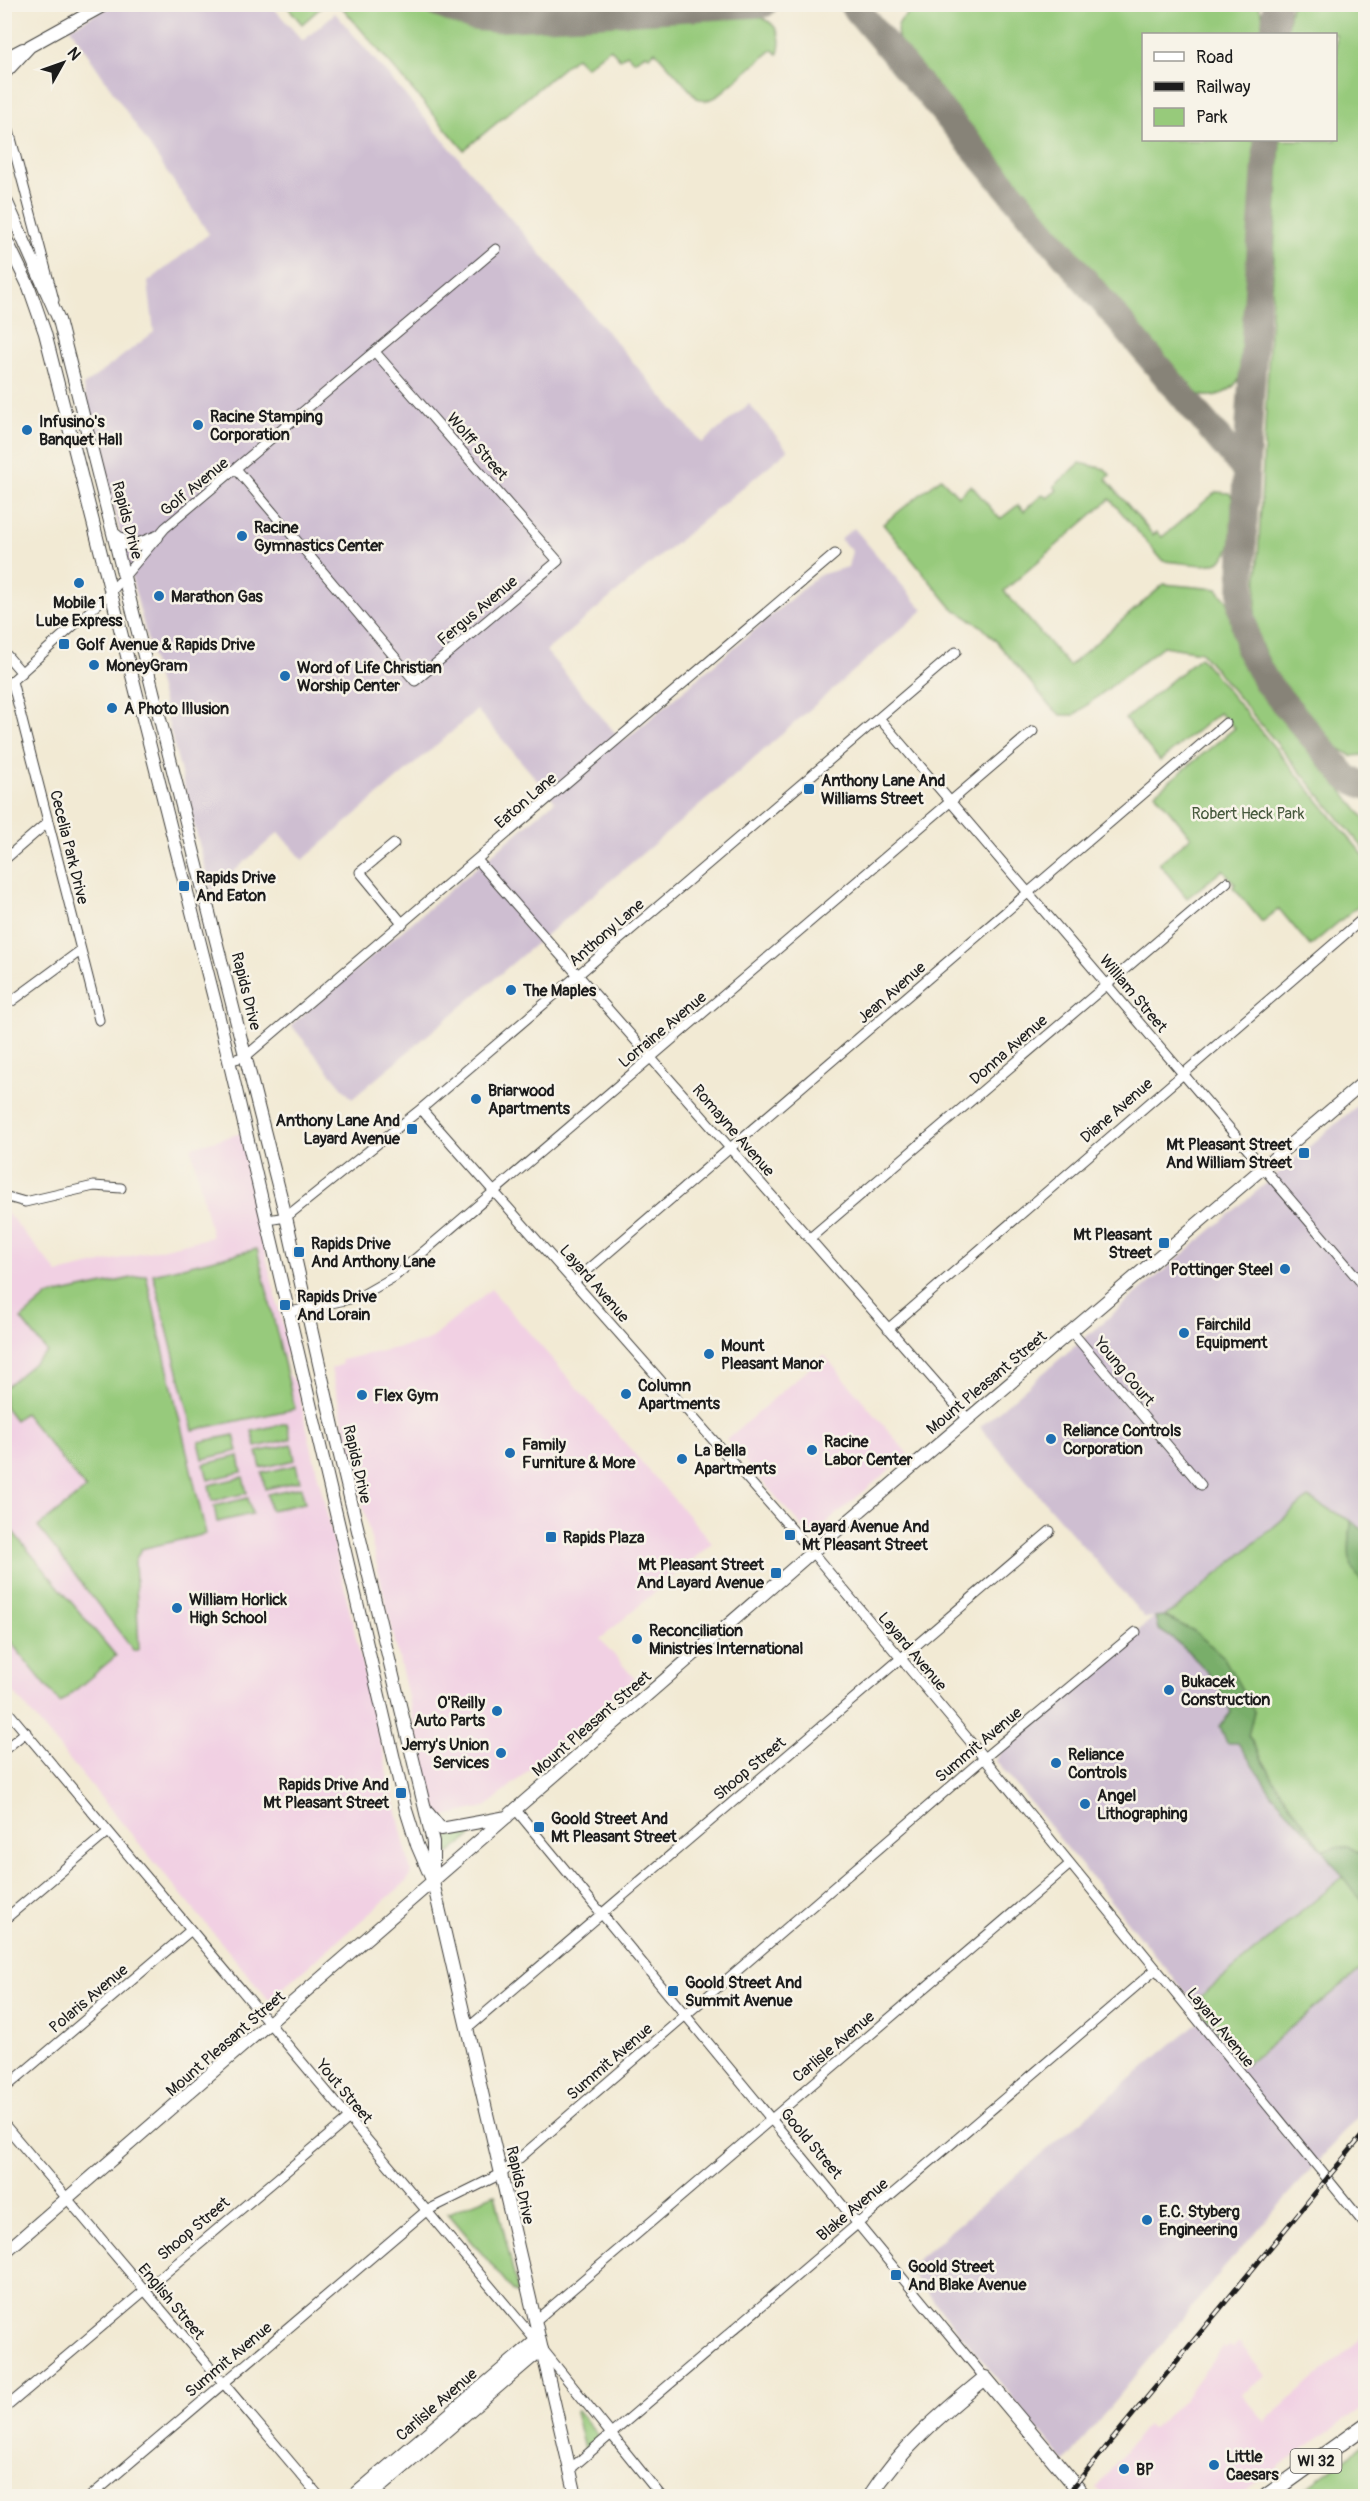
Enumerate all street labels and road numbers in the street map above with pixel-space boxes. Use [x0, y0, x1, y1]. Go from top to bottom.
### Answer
street label: Wolff Street [442, 409, 513, 485]
street label: Golf Avenue [156, 453, 233, 520]
street label: Rapids Drive [107, 479, 147, 561]
street label: Fergus Avenue [433, 571, 522, 650]
street label: Eaton Lane [491, 768, 561, 833]
street label: Cecelia Park Drive [45, 788, 93, 907]
street label: Anthony Lane [565, 894, 649, 971]
street label: Rapids Drive [227, 950, 265, 1032]
street label: William Street [1095, 951, 1172, 1037]
street label: Jean Avenue [853, 958, 930, 1028]
street label: Lorraine Avenue [615, 987, 711, 1072]
street label: Donna Avenue [966, 1010, 1052, 1089]
street label: Diane Avenue [1076, 1074, 1157, 1148]
street label: Romayne Avenue [688, 1081, 779, 1181]
street label: Layard Avenue [555, 1241, 634, 1327]
street label: Mount Pleasant Street [922, 1326, 1051, 1439]
street label: Young Court [1089, 1332, 1159, 1411]
street label: Rapids Drive [338, 1423, 376, 1505]
street label: Layard Avenue [874, 1608, 951, 1695]
street label: Mount Pleasant Street [528, 1666, 656, 1781]
street label: Summit Avenue [931, 1703, 1026, 1787]
street label: Shoop Street [709, 1732, 790, 1805]
street label: Polaris Avenue [45, 1960, 132, 2038]
street label: Layard Avenue [1182, 1984, 1258, 2072]
street label: Mount Pleasant Street [162, 1986, 290, 2101]
street label: Carlisle Avenue [788, 2007, 879, 2087]
street label: Summit Avenue [563, 2019, 657, 2104]
street label: Yout Street [311, 2055, 377, 2128]
street label: Goold Street [776, 2104, 847, 2184]
street label: Rapids Drive [501, 2144, 539, 2226]
street label: Blake Avenue [813, 2174, 893, 2246]
street label: Shoop Street [153, 2192, 234, 2265]
street label: English Street [133, 2259, 209, 2344]
street label: Summit Avenue [181, 2318, 276, 2402]
street label: Carlisle Avenue [392, 2364, 481, 2445]
road number: WI 32 [1290, 2449, 1342, 2473]

